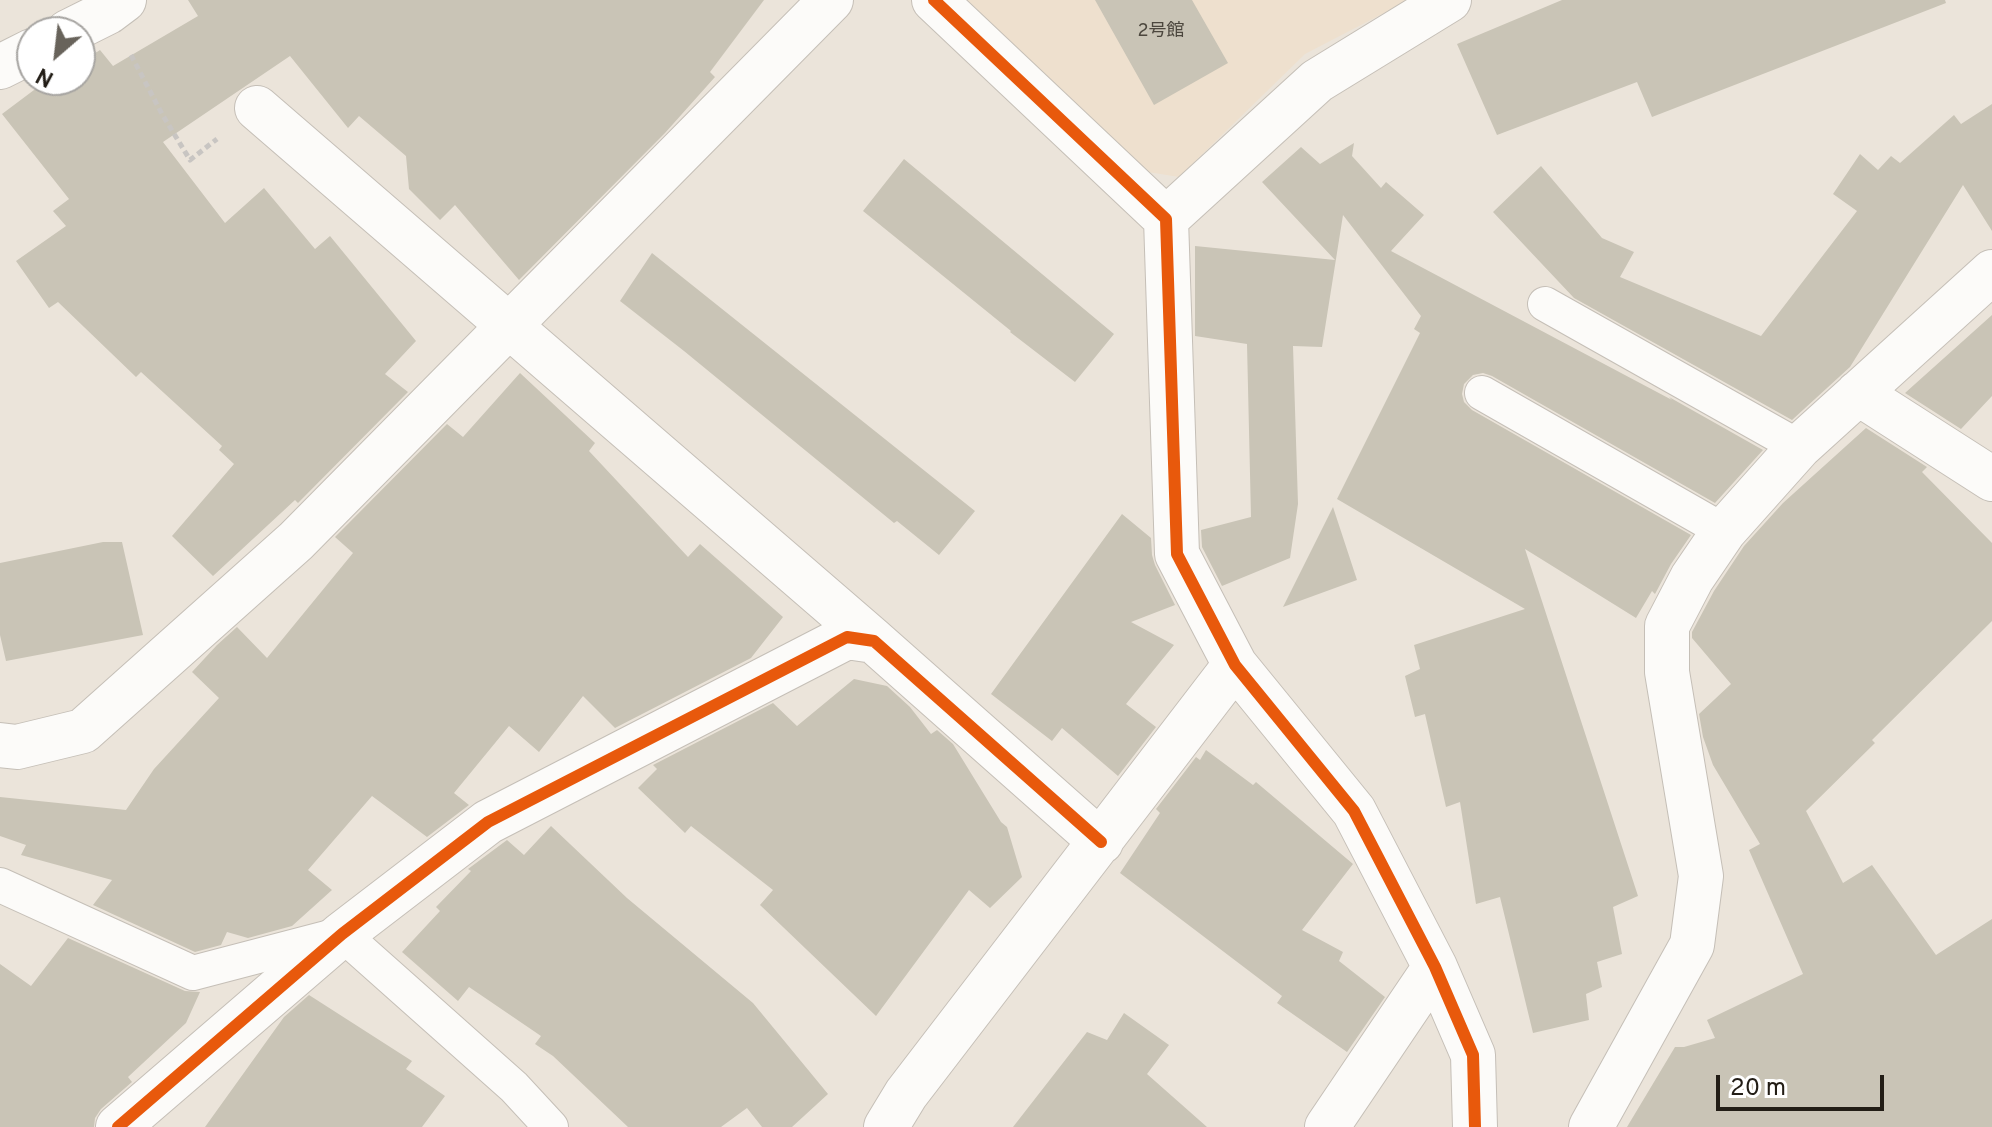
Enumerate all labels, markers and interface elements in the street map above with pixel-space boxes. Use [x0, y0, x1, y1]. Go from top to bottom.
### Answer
north arrow [16, 16, 96, 96]
house number: 2号館 [1137, 21, 1185, 43]
text: N [32, 60, 59, 91]
scale bar [1720, 1059, 1888, 1109]
text: 20 m [1730, 1074, 1786, 1104]

